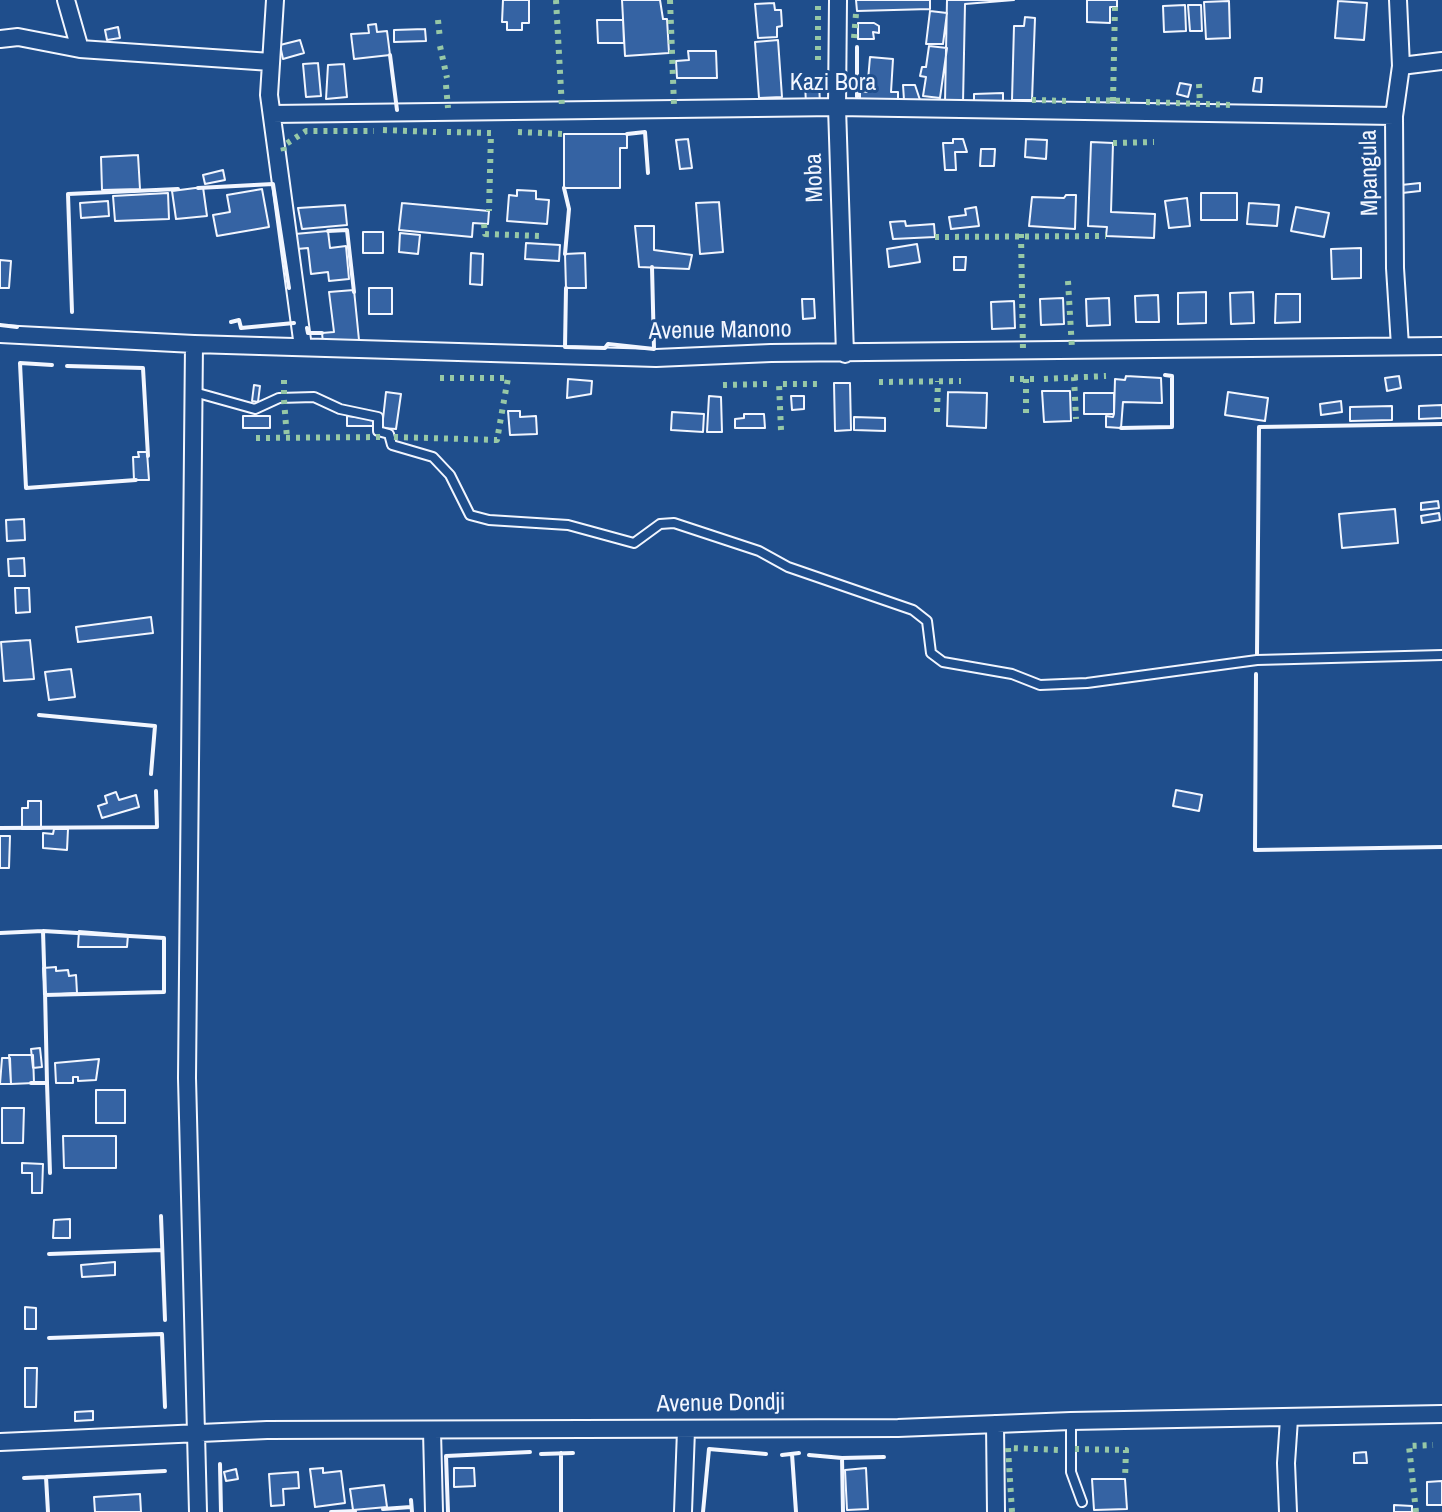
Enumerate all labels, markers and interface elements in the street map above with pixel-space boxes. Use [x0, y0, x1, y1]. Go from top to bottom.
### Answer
street label: Kazi Bora [790, 70, 876, 98]
street label: Mpangula [1355, 130, 1385, 216]
street label: Moba [800, 153, 830, 203]
street label: Avenue Manono [648, 315, 792, 347]
street label: Avenue Dondji [656, 1388, 786, 1420]

